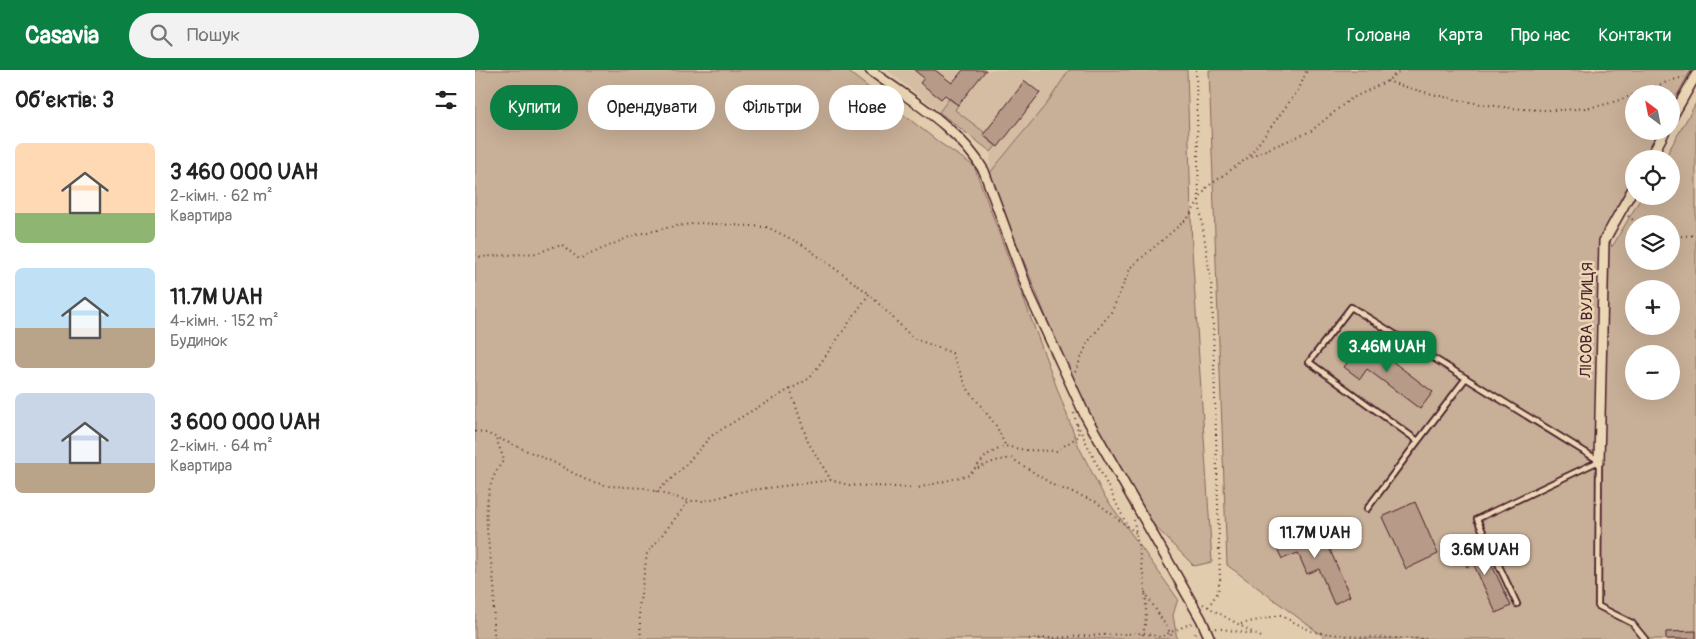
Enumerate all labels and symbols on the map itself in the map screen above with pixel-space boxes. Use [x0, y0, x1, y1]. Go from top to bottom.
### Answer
north arrow [1625, 85, 1680, 140]
street label: ЛІСОВА ВУЛИЦЯ [1576, 262, 1598, 379]
pin: 3.46M UAH [1330, 330, 1444, 373]
pin: 11.7M UAH [1258, 516, 1372, 559]
pin: 3.6M UAH [1433, 534, 1537, 576]

